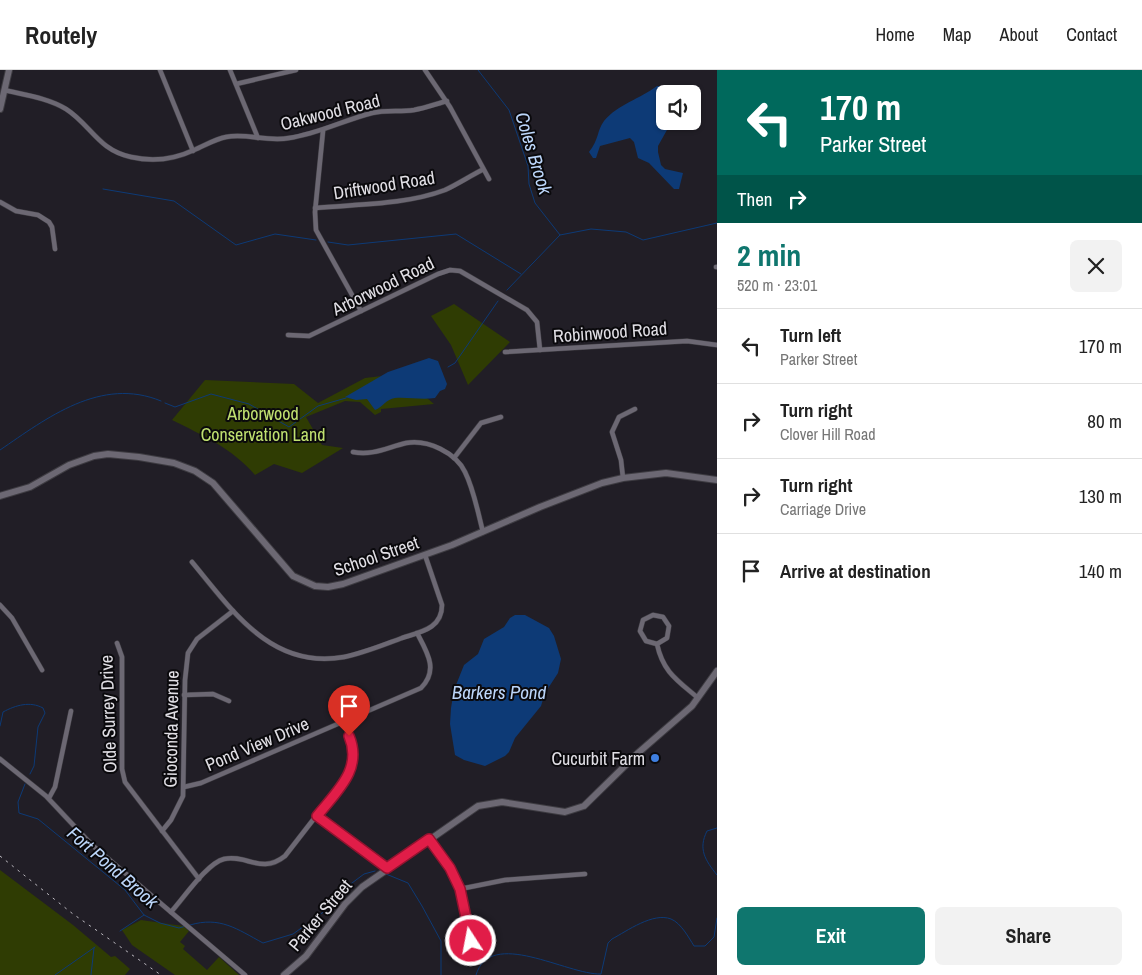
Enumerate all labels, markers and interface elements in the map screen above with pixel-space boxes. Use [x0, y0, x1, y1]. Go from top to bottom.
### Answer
text: Routely [25, 19, 97, 51]
text: Home [875, 22, 915, 47]
text: Map [943, 22, 972, 47]
text: About [1000, 22, 1038, 47]
text: Contact [1066, 22, 1117, 47]
text: 170 m [820, 84, 901, 131]
map controls [656, 85, 701, 130]
button: sound [656, 85, 701, 130]
street label: Oakwood Road [278, 88, 382, 136]
icon: left [737, 90, 802, 155]
water label: Coles Brook [509, 109, 559, 199]
text: Parker Street [820, 129, 926, 159]
street label: Driftwood Road [331, 165, 437, 205]
icon: right [783, 185, 811, 213]
text: Then [737, 186, 773, 212]
text: 2 min [737, 235, 801, 275]
button: close [1070, 240, 1122, 292]
street label: Arborwood Road [327, 250, 438, 322]
text: 520 m · 23:01 [737, 274, 817, 296]
street label: Robinwood Road [552, 316, 668, 348]
text: Turn left [780, 322, 841, 348]
icon: left [737, 332, 765, 360]
text: 170 m [1079, 333, 1122, 359]
text: Parker Street [780, 348, 857, 370]
text: Turn right [780, 397, 852, 423]
park label: Arborwood Conservation Land [201, 401, 325, 447]
icon: right [737, 407, 765, 435]
text: 80 m [1087, 408, 1122, 434]
text: Clover Hill Road [780, 423, 876, 445]
text: Turn right [780, 472, 852, 498]
icon: right [737, 482, 765, 510]
text: 130 m [1079, 483, 1122, 509]
text: Carriage Drive [780, 498, 866, 520]
street label: School Street [330, 530, 422, 582]
icon: arrive [737, 557, 765, 585]
text: Arrive at destination [780, 558, 931, 584]
text: 140 m [1079, 558, 1122, 584]
street label: Olde Surrey Drive [93, 655, 123, 773]
street label: Gioconda Avenue [157, 670, 185, 788]
water label: Barkers Pond [452, 679, 547, 705]
pin [328, 685, 370, 736]
icon: arrive [335, 692, 363, 720]
street label: Pond View Drive [201, 711, 313, 777]
place label: Cucurbit Farm [551, 746, 645, 771]
marker: Cucurbit Farm [649, 752, 661, 764]
water label: Fort Pond Brook [62, 820, 165, 915]
street label: Parker Street [282, 874, 358, 956]
button: Exit [737, 907, 925, 965]
button: Share [935, 907, 1122, 965]
position arrow [444, 914, 496, 966]

